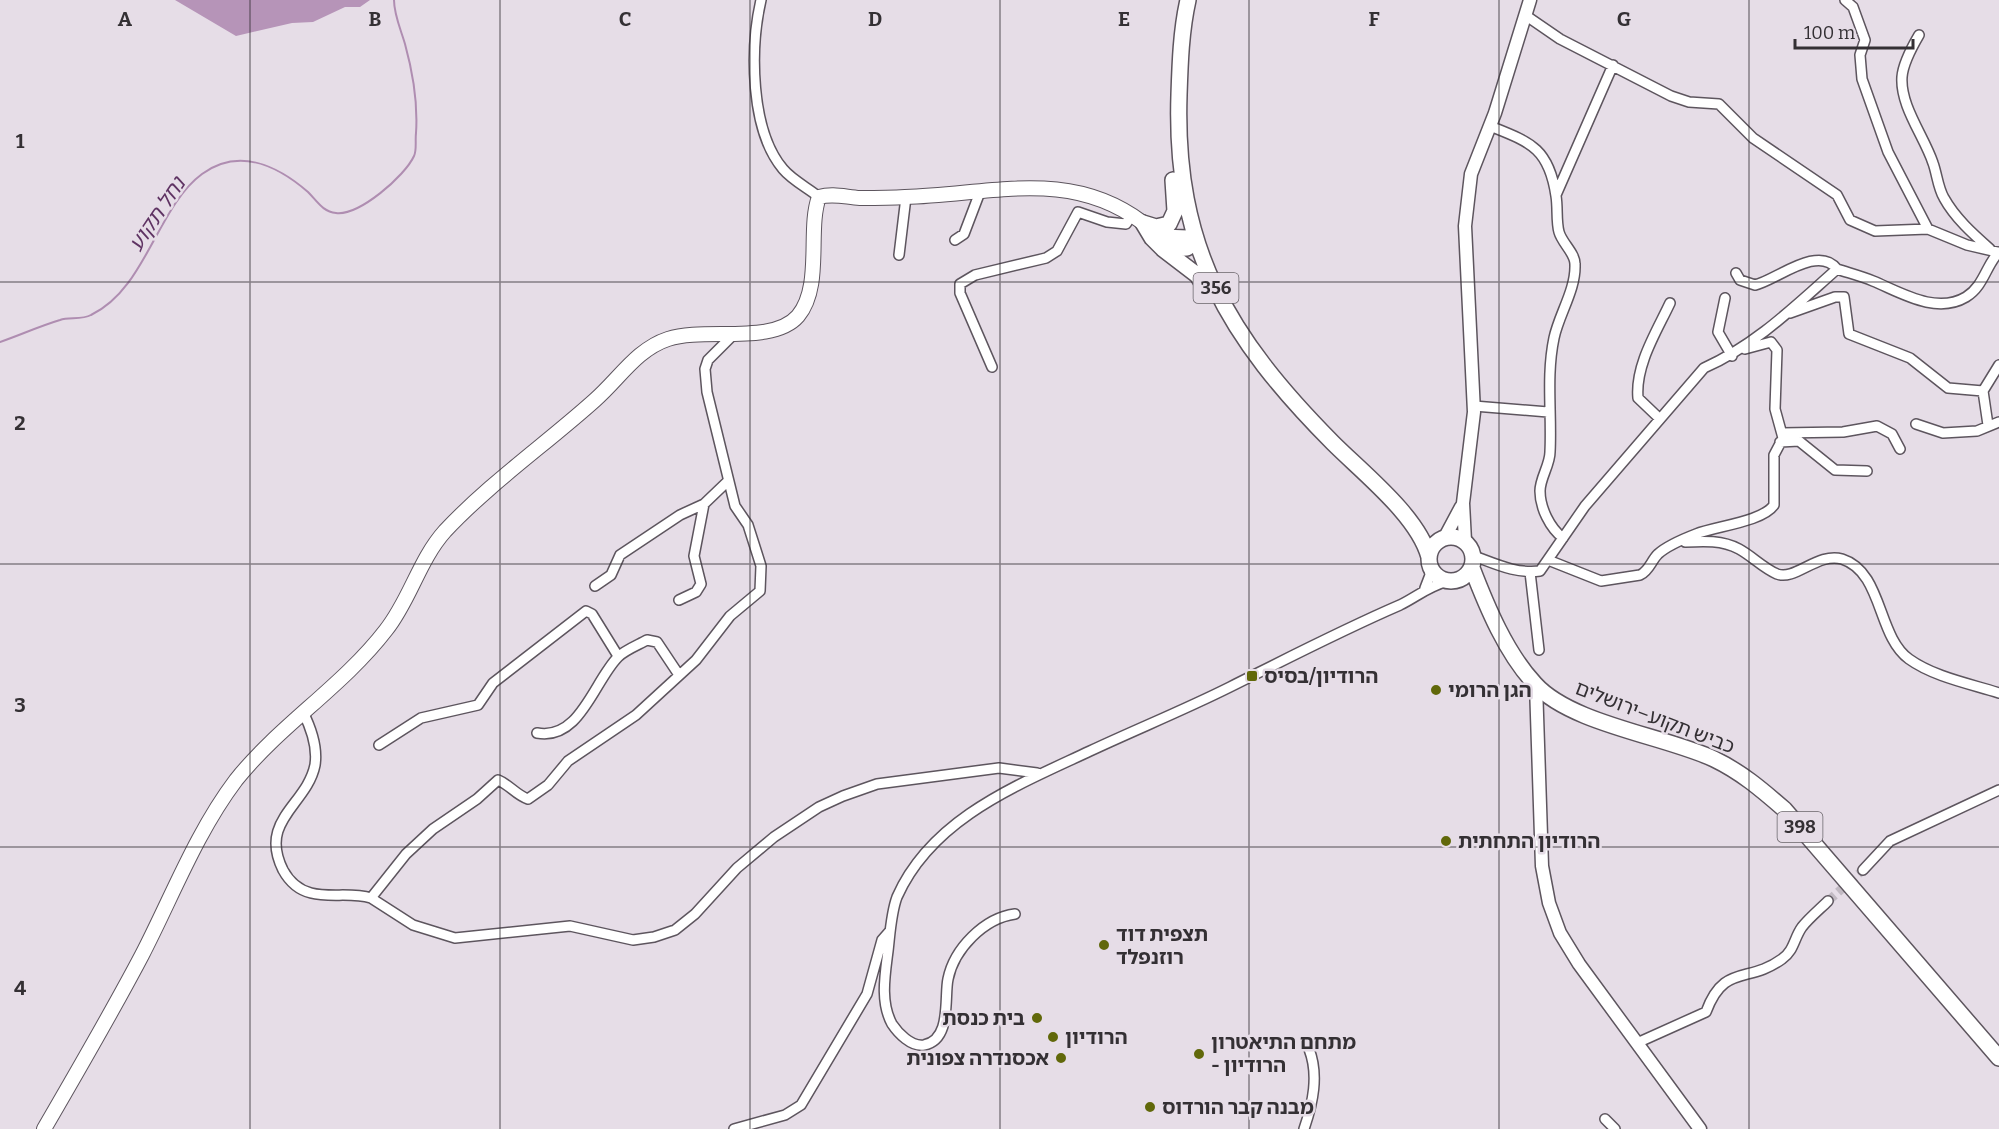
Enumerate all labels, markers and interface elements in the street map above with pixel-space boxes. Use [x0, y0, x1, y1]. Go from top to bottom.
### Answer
text: A [118, 7, 133, 31]
text: B [369, 7, 382, 31]
text: C [619, 7, 631, 31]
text: D [868, 7, 882, 31]
text: E [1118, 7, 1130, 31]
text: F [1368, 7, 1380, 31]
text: G [1617, 7, 1631, 31]
scale bar [1795, 12, 1914, 50]
text: 100 m [1804, 22, 1855, 44]
text: 1 [16, 129, 25, 153]
water label: נחל תקוע [123, 171, 192, 256]
road number: 356 [1194, 273, 1238, 303]
text: 2 [14, 411, 26, 435]
place label: הרודיון/בסיס [1264, 664, 1378, 688]
marker: הרודיון/בסיס [1245, 669, 1259, 683]
street label: כביש תקוע–ירושלים [1572, 676, 1738, 758]
place label: הגן הרומי [1448, 678, 1532, 702]
marker: הגן הרומי [1429, 683, 1443, 697]
text: 3 [14, 693, 26, 717]
road number: 398 [1778, 812, 1822, 842]
place label: הרודיון התחתית [1458, 829, 1600, 853]
marker: הרודיון התחתית [1439, 834, 1453, 848]
place label: תצפית דוד רוזנפלד [1116, 922, 1208, 969]
marker: תצפית דוד רוזנפלד [1097, 938, 1111, 952]
text: 4 [14, 976, 26, 1000]
place label: בית כנסת [942, 1006, 1025, 1030]
marker: בית כנסת [1030, 1011, 1044, 1025]
place label: הרודיון [1065, 1025, 1128, 1049]
marker: הרודיון [1046, 1030, 1060, 1044]
place label: מתחם התיאטרון - הרודיון [1211, 1030, 1356, 1077]
place label: אכסנדרה צפונית [906, 1046, 1049, 1070]
marker: מתחם התיאטרון - הרודיון [1192, 1047, 1206, 1061]
marker: אכסנדרה צפונית [1054, 1051, 1068, 1065]
place label: מבנה קבר הורדוס [1162, 1095, 1314, 1119]
marker: מבנה קבר הורדוס [1143, 1100, 1157, 1114]

